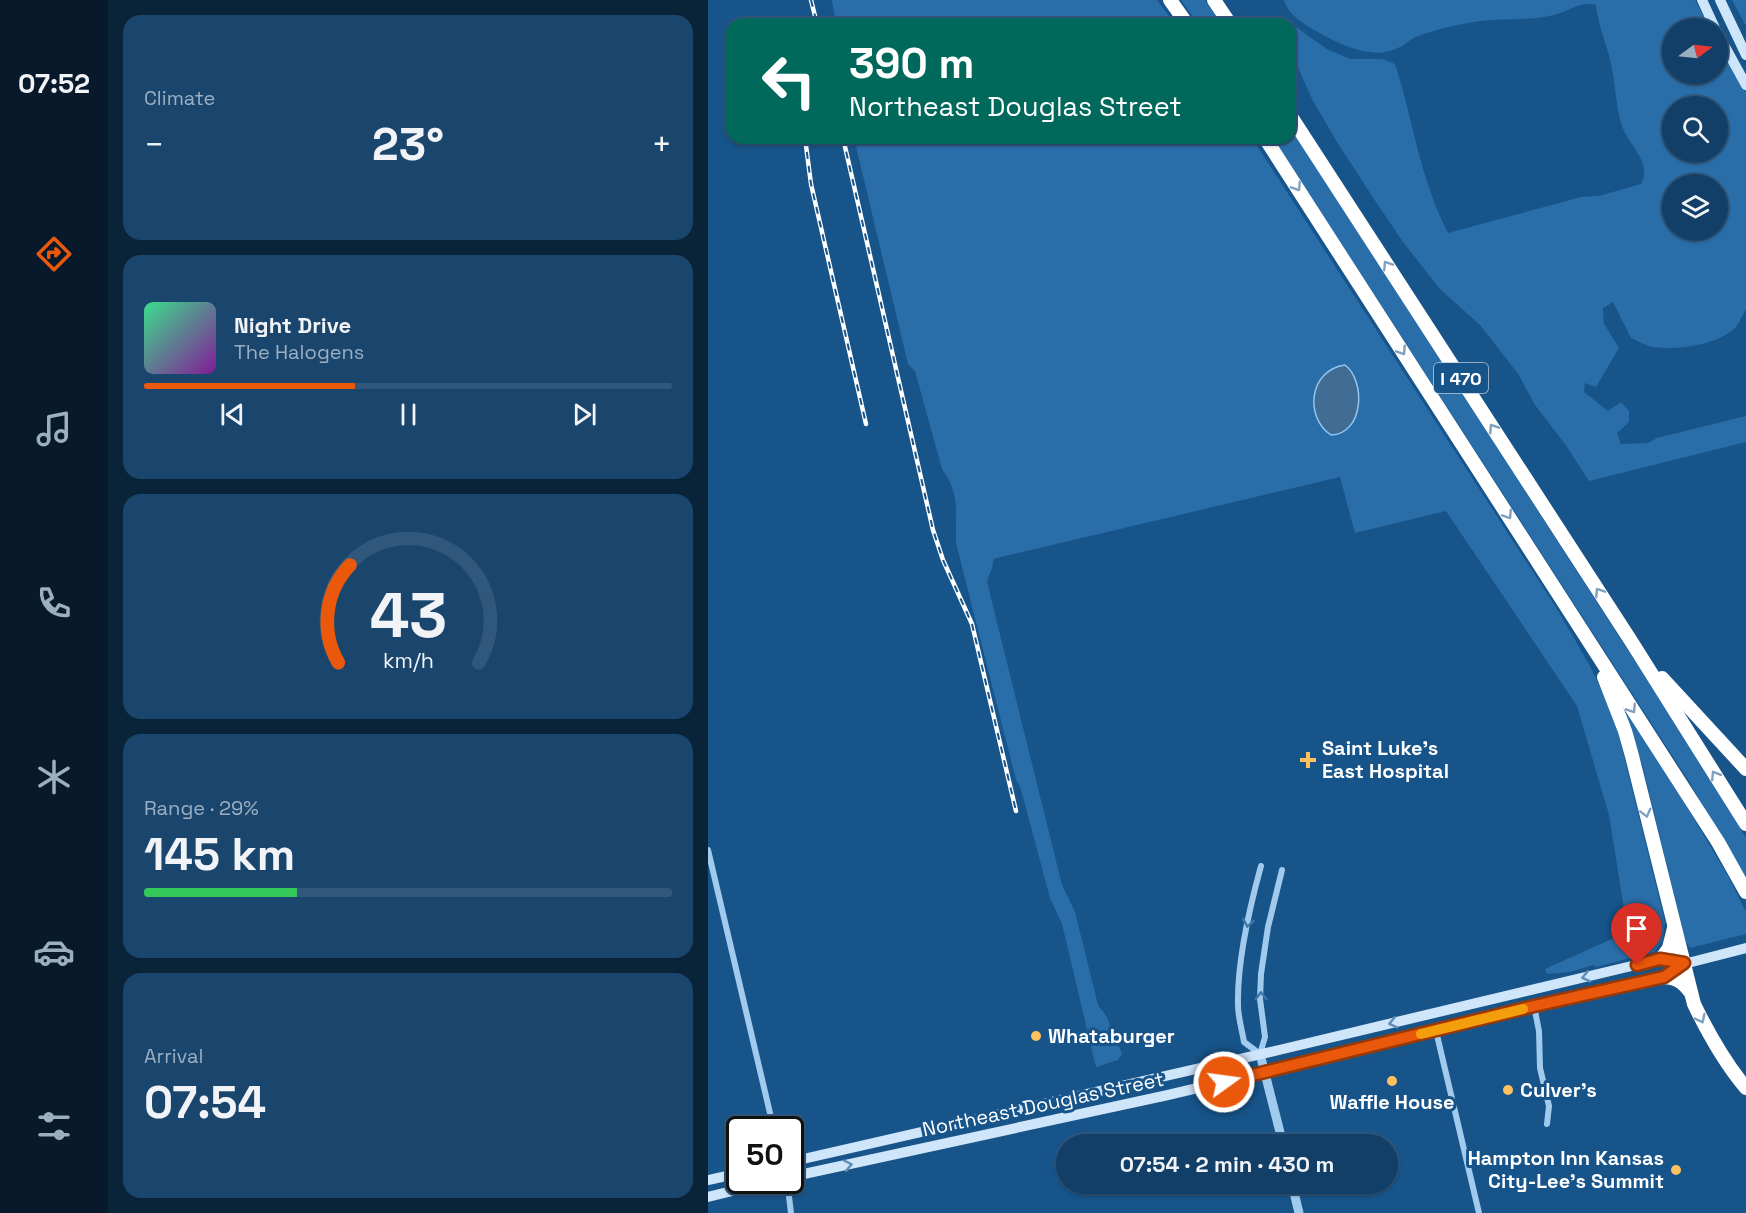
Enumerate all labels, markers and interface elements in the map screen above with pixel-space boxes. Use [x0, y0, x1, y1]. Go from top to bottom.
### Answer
north arrow [1662, 18, 1728, 84]
map controls [1662, 18, 1728, 240]
text: 390 m [849, 37, 974, 90]
icon: left [750, 42, 828, 120]
text: 07:52 [18, 66, 90, 101]
text: Climate [144, 85, 215, 111]
text: Northeast Douglas Street [849, 89, 1182, 124]
button: search [1662, 96, 1728, 162]
text: 23° [372, 116, 444, 173]
text: − [144, 124, 164, 166]
text: + [652, 124, 672, 166]
button: layers [1662, 174, 1728, 240]
one-way arrow [1289, 181, 1301, 191]
icon: directions [33, 233, 75, 275]
one-way arrow [1383, 261, 1395, 271]
text: Night Drive [234, 311, 351, 339]
text: The Halogens [234, 339, 364, 365]
one-way arrow [1395, 345, 1407, 355]
road number: I 470 [1434, 363, 1488, 393]
icon: previous [216, 398, 249, 431]
icon: pause [392, 398, 425, 431]
icon: next [568, 398, 601, 431]
icon: music [33, 408, 75, 450]
one-way arrow [1490, 424, 1501, 435]
one-way arrow [1501, 508, 1512, 519]
text: 43 [369, 577, 447, 656]
icon: phone [33, 582, 75, 624]
one-way arrow [1595, 588, 1607, 598]
text: km/h [382, 648, 434, 675]
one-way arrow [1625, 702, 1636, 713]
place label: Saint Luke's East Hospital [1322, 735, 1449, 784]
marker: Saint Luke's East Hospital [1299, 751, 1317, 769]
icon: climate [33, 756, 75, 798]
one-way arrow [1711, 770, 1722, 781]
text: Range · 29% [144, 795, 259, 821]
one-way arrow [1639, 807, 1652, 817]
text: 145 km [144, 826, 295, 883]
pin [1611, 903, 1662, 965]
icon: arrive [1620, 912, 1653, 945]
one-way arrow [1242, 918, 1255, 928]
icon: car [33, 931, 75, 973]
one-way arrow [1581, 970, 1591, 983]
one-way arrow [1254, 992, 1267, 1001]
one-way arrow [1694, 1013, 1705, 1024]
one-way arrow [1388, 1015, 1398, 1028]
place label: Whataburger [1048, 1023, 1175, 1049]
marker: Whataburger [1029, 1029, 1043, 1043]
text: Arrival [144, 1043, 203, 1069]
position arrow [1192, 1050, 1256, 1114]
street label: Northeast Douglas Street [920, 1066, 1166, 1142]
text: 07:54 [144, 1074, 266, 1131]
marker: Waffle House [1385, 1074, 1399, 1088]
place label: Culver's [1520, 1077, 1597, 1103]
marker: Culver's [1501, 1083, 1515, 1097]
place label: Waffle House [1330, 1089, 1455, 1115]
icon: filters [33, 1105, 75, 1147]
speed limit sign: 50 [726, 1116, 804, 1194]
place label: Hampton Inn Kansas City-Lee's Summit [1468, 1145, 1664, 1194]
text: 07:54 · 2 min · 430 m [1120, 1150, 1334, 1178]
one-way arrow [842, 1159, 852, 1172]
marker: Hampton Inn Kansas City-Lee's Summit [1669, 1163, 1683, 1177]

